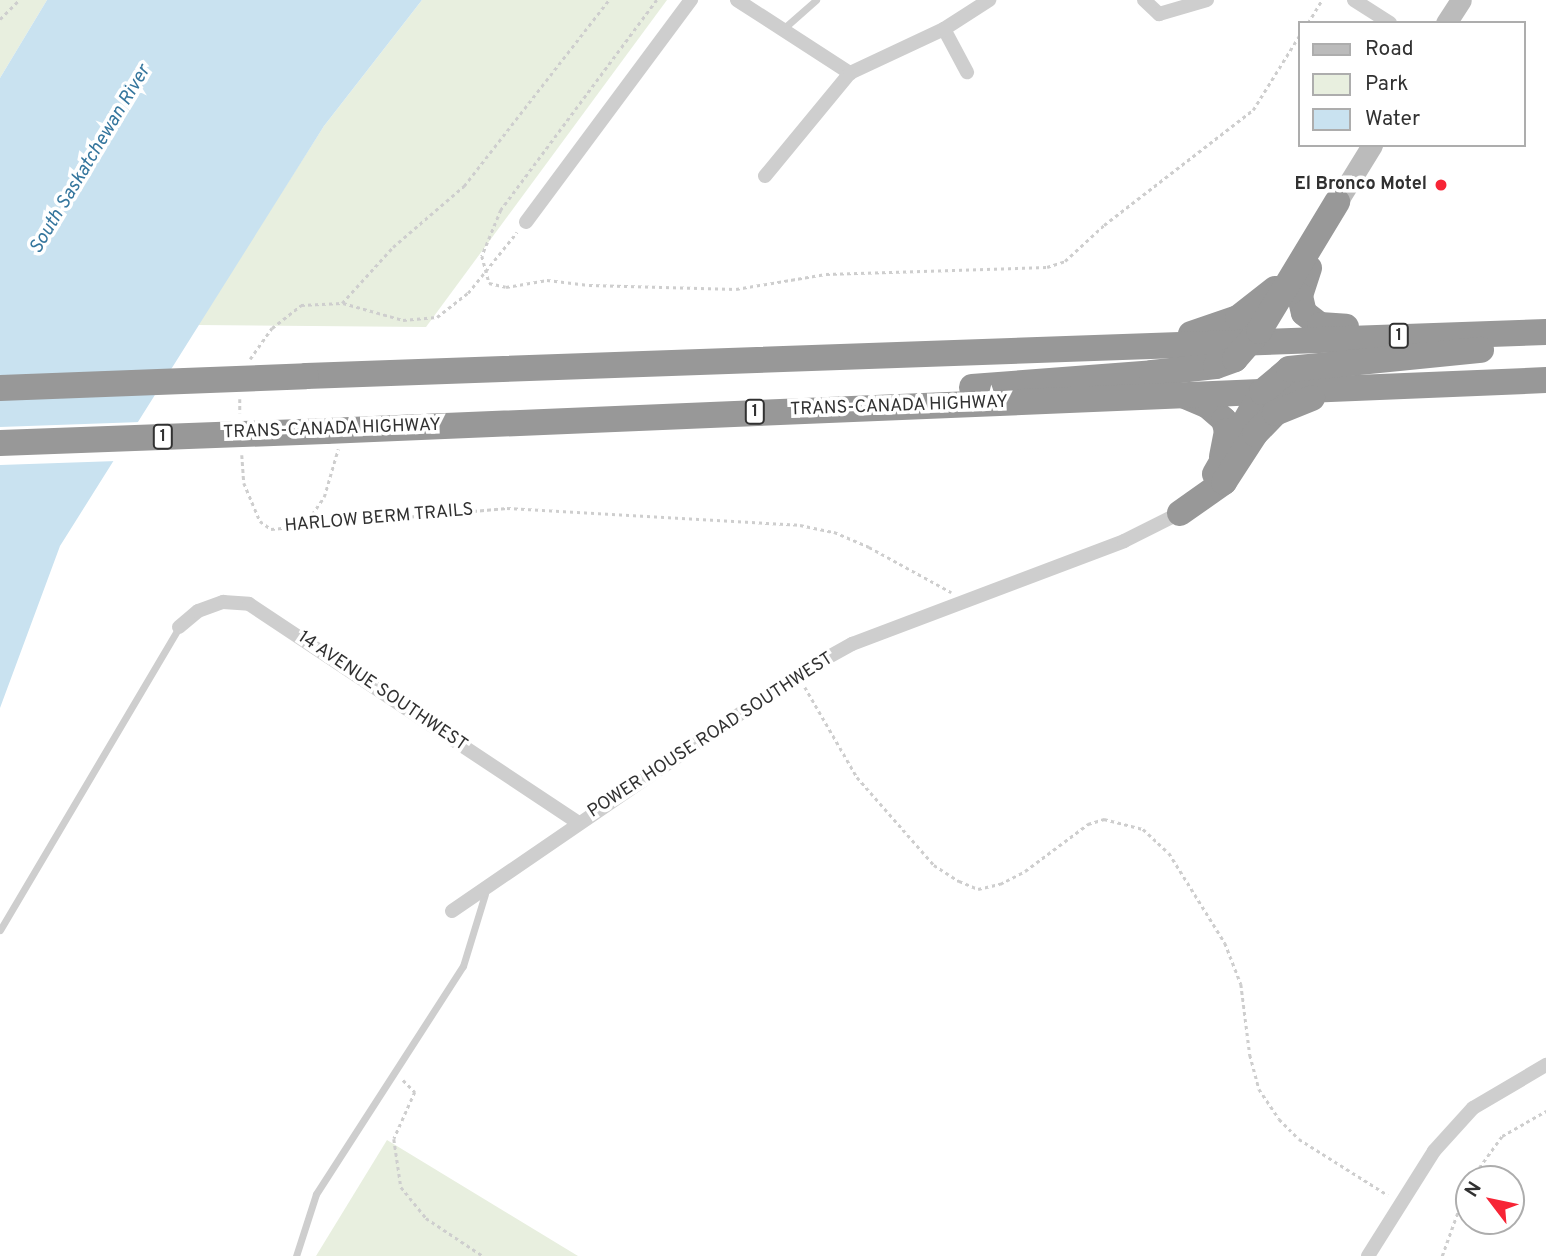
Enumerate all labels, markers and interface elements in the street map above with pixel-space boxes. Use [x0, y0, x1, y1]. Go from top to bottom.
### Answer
legend [1298, 21, 1525, 147]
text: Road [1365, 36, 1414, 63]
water label: South Saskatchewan River [26, 62, 156, 258]
text: Park [1365, 71, 1408, 98]
text: Water [1365, 106, 1420, 133]
place label: El Bronco Motel [1295, 174, 1427, 196]
marker: El Bronco Motel [1433, 177, 1449, 193]
road number: 1 [1388, 324, 1410, 348]
street label: TRANS-CANADA HIGHWAY [789, 392, 1009, 422]
road number: 1 [744, 400, 766, 424]
street label: TRANS-CANADA HIGHWAY [222, 415, 442, 445]
road number: 1 [152, 424, 174, 450]
street label: HARLOW BERM TRAILS [283, 500, 475, 538]
street label: 14 AVENUE SOUTHWEST [293, 627, 471, 757]
street label: POWER HOUSE ROAD SOUTHWEST [584, 649, 838, 823]
north arrow [1455, 1165, 1525, 1235]
text: N [1460, 1178, 1488, 1202]

